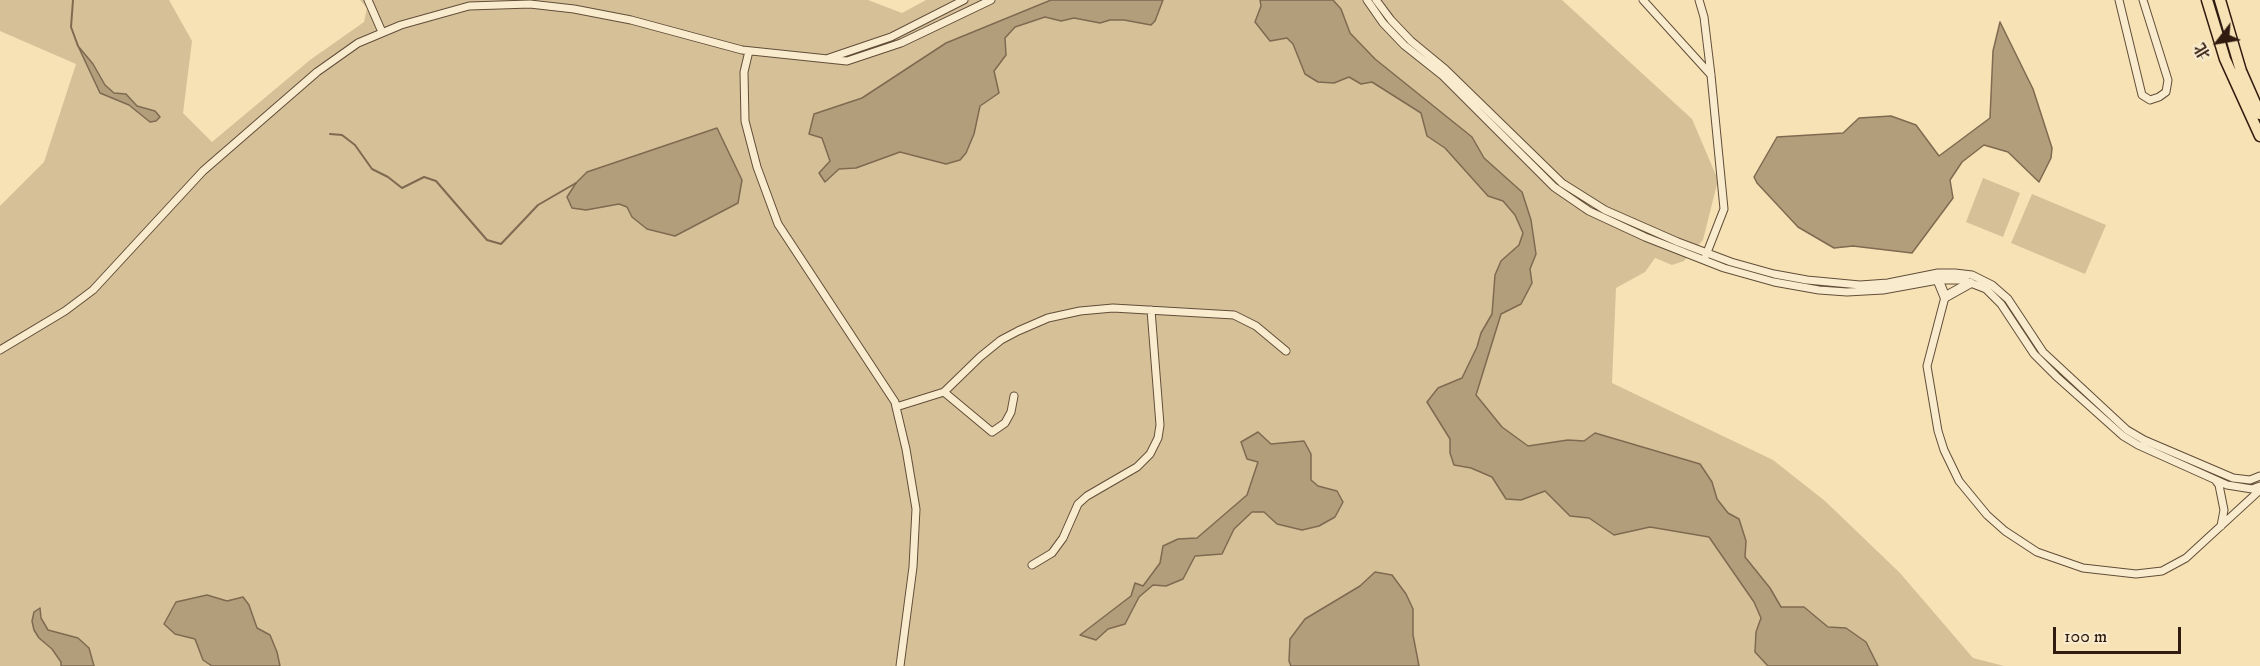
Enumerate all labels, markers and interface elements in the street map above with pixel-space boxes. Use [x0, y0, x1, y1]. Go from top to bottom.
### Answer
north arrow [2188, 12, 2248, 72]
text: 北 [2190, 39, 2215, 63]
scale bar [2056, 615, 2184, 653]
text: 100 m [2064, 626, 2107, 648]

